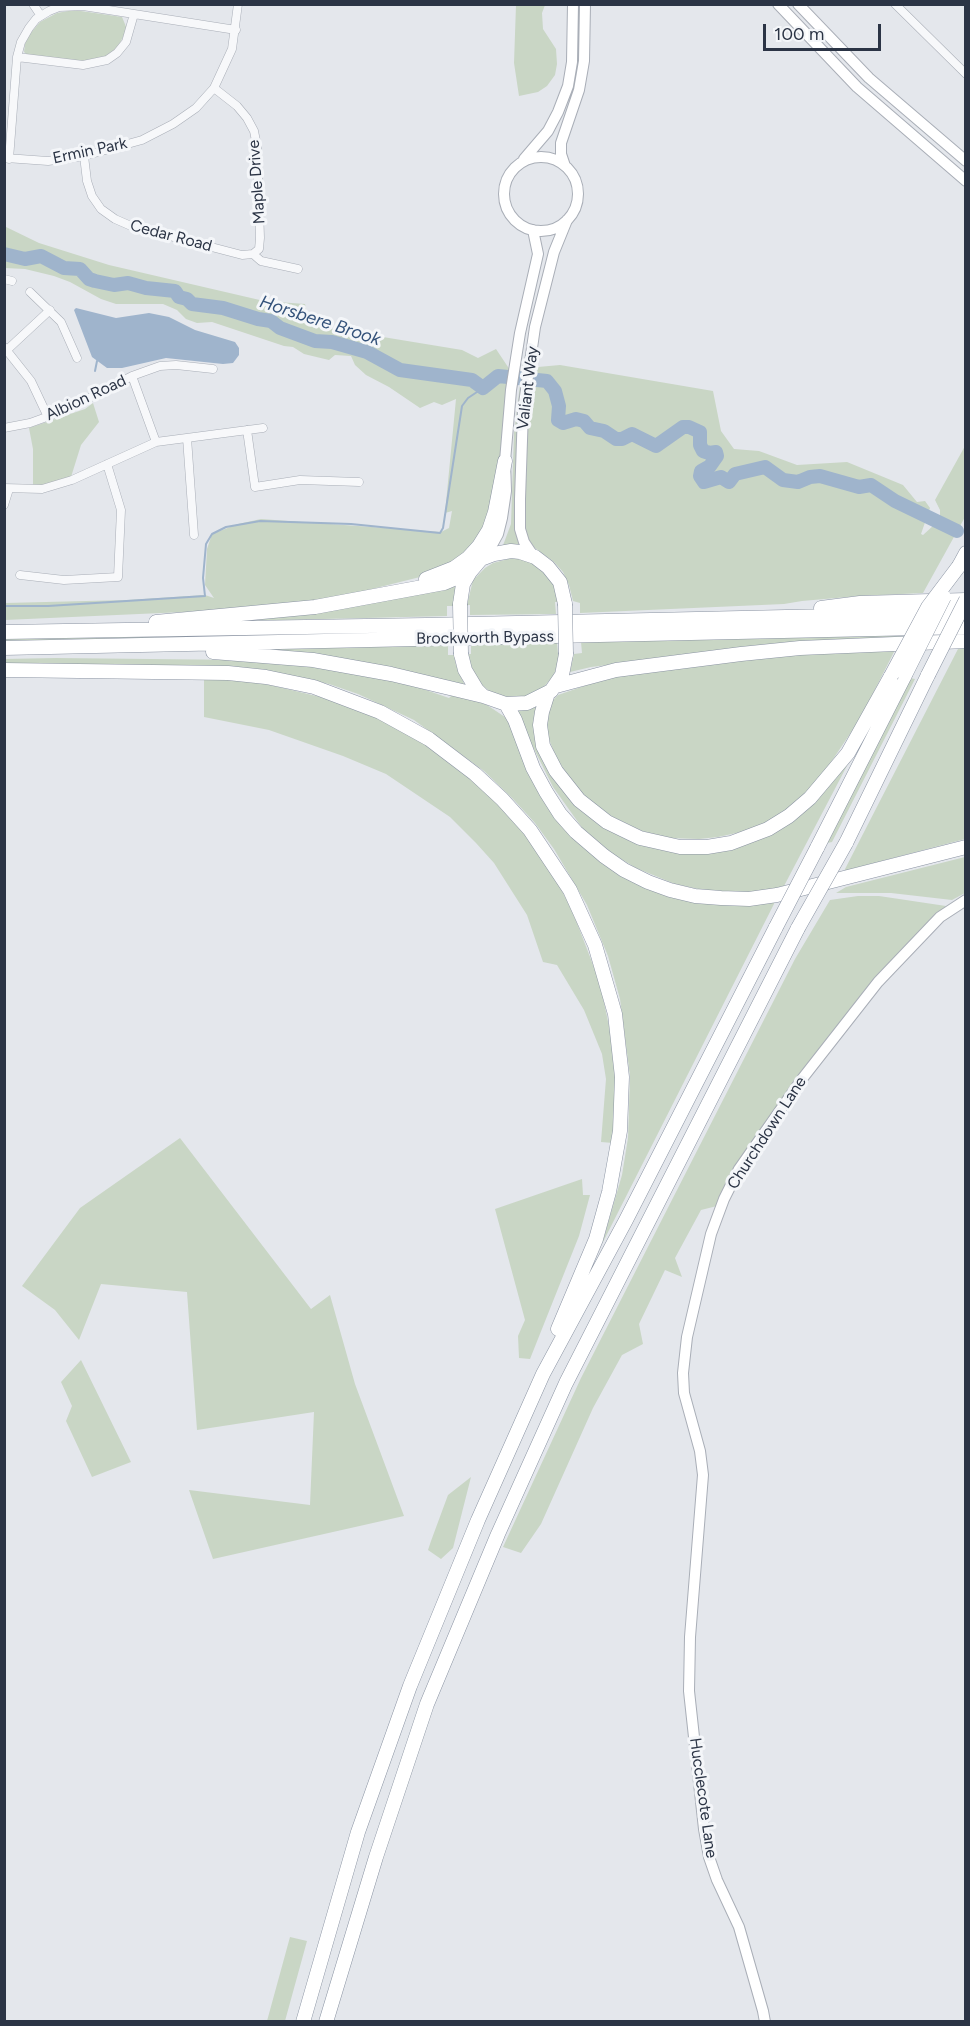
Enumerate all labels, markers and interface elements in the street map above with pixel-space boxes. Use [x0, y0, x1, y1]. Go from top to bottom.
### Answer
scale bar [766, 12, 884, 50]
text: 100 m [774, 23, 824, 45]
street label: Ermin Park [51, 134, 129, 168]
street label: Maple Drive [244, 139, 270, 225]
street label: Cedar Road [128, 216, 214, 256]
water label: Horsbere Brook [257, 291, 383, 351]
street label: Valiant Way [513, 345, 543, 431]
street label: Albion Road [43, 371, 129, 425]
street label: Brockworth Bypass [416, 627, 554, 649]
street label: Churchdown Lane [723, 1073, 811, 1193]
street label: Hucclecote Lane [685, 1737, 721, 1859]

